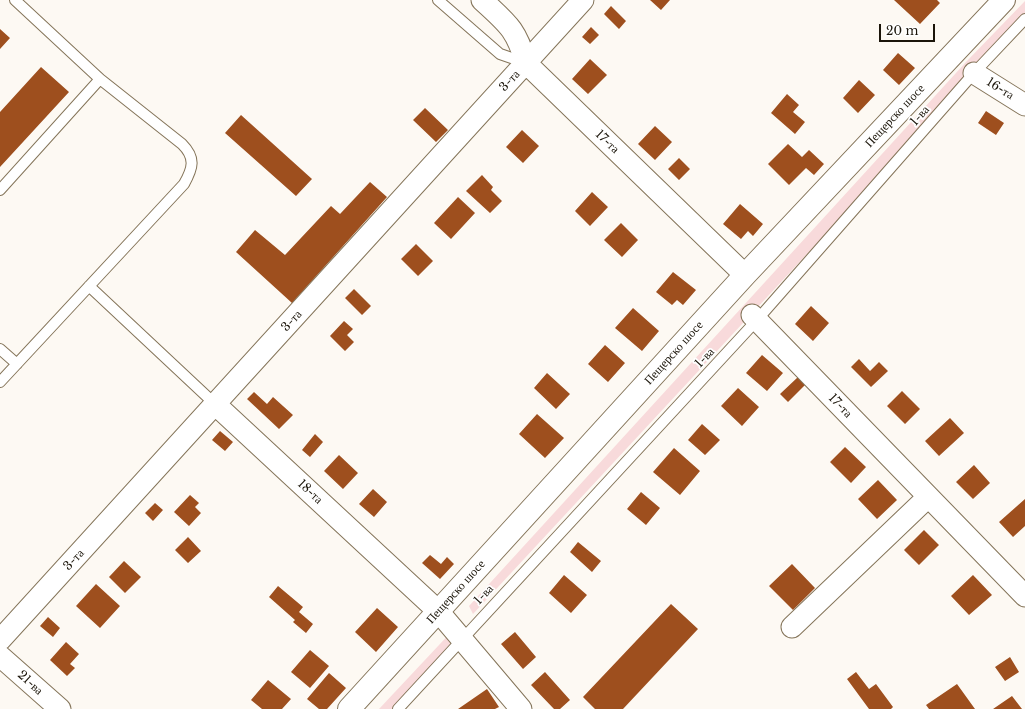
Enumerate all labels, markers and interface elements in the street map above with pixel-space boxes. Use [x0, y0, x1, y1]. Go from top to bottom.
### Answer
scale bar [881, 16, 937, 42]
text: 20 m [886, 23, 918, 38]
street label: 3-та [497, 67, 523, 95]
street label: 16-та [984, 75, 1016, 103]
street label: Пещерско шосе [862, 82, 928, 150]
street label: 1-ва [907, 103, 933, 129]
street label: 17-та [592, 127, 622, 157]
street label: 3-та [279, 307, 305, 335]
street label: Пещерско шосе [642, 318, 706, 388]
street label: 1-ва [692, 345, 718, 371]
street label: 17-та [825, 391, 855, 421]
street label: 18-та [295, 477, 325, 507]
street label: 3-та [61, 546, 87, 574]
street label: Пещерско шосе [424, 557, 488, 627]
street label: 1-ва [471, 582, 497, 608]
street label: 21-ва [14, 668, 46, 698]

